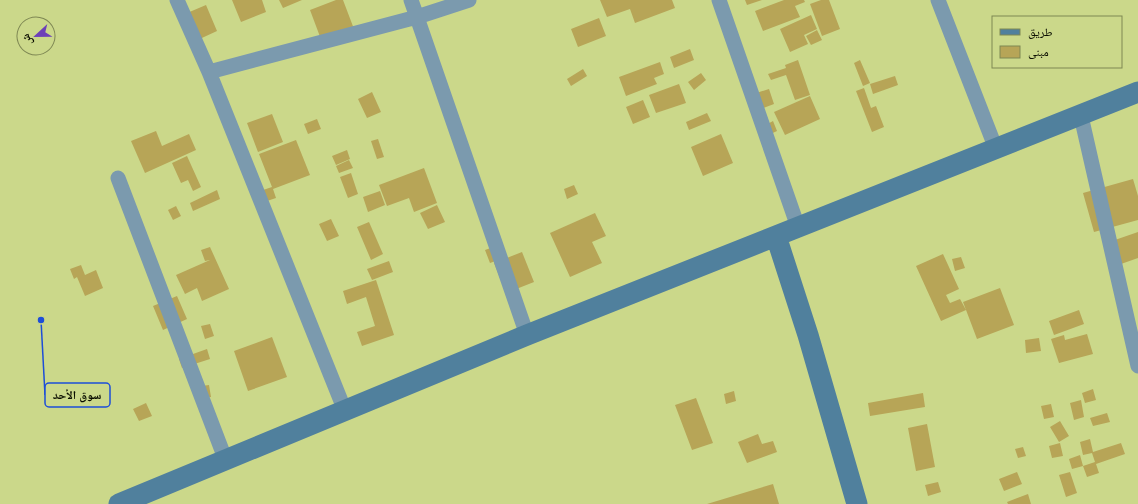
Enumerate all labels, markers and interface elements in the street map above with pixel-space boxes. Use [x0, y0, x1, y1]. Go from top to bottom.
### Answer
north arrow [16, 16, 56, 56]
legend [992, 16, 1122, 68]
text: طريق [1028, 25, 1053, 39]
text: ش [19, 31, 36, 47]
text: مبنى [1028, 45, 1049, 59]
callout: سوق الأحد [45, 383, 110, 407]
text: سوق الأحد [53, 388, 101, 403]

